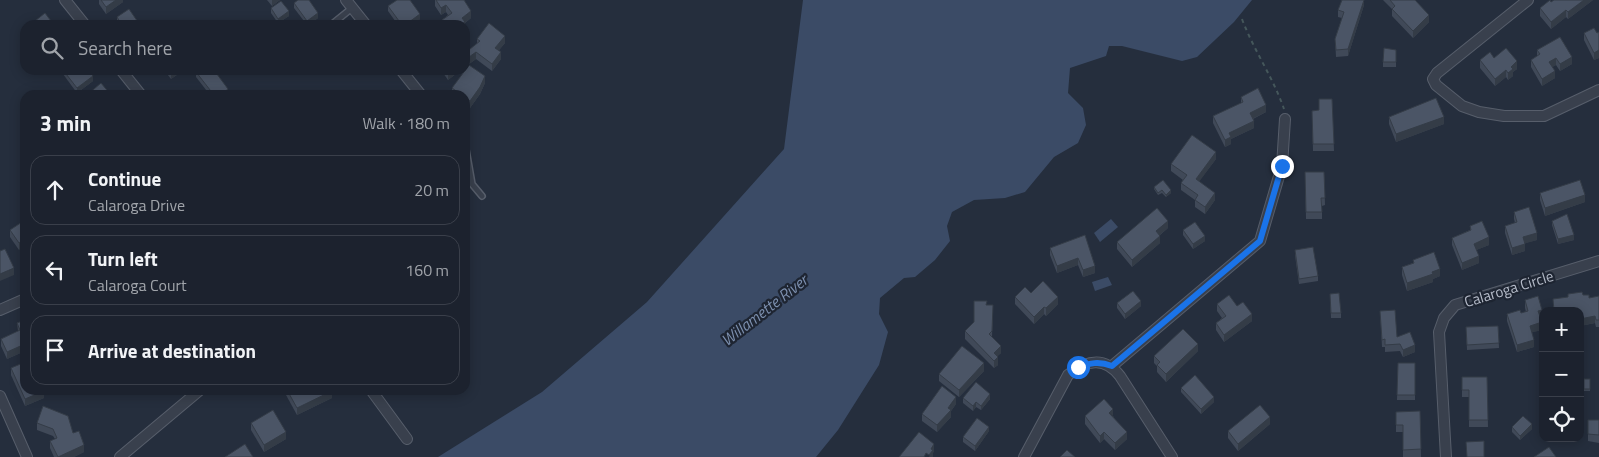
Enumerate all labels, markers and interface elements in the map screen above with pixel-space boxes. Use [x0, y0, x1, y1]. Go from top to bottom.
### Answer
search box [20, 20, 470, 75]
text: Search here [78, 33, 172, 62]
icon: search [38, 34, 66, 62]
text: 3 min [40, 107, 91, 139]
text: Walk · 180 m [362, 111, 450, 135]
route end [1271, 155, 1294, 178]
text: Continue [88, 164, 161, 193]
icon: ahead [41, 176, 69, 204]
text: 20 m [414, 178, 449, 202]
text: Calaroga Drive [88, 193, 185, 217]
text: Turn left [88, 244, 158, 273]
icon: left [41, 256, 69, 284]
text: 160 m [405, 258, 449, 282]
street label: Calaroga Circle [1461, 264, 1556, 313]
water label: Willamette River [716, 267, 814, 352]
text: Calaroga Court [88, 273, 187, 297]
map controls [1539, 307, 1584, 442]
button: + [1539, 307, 1584, 352]
icon: arrive [41, 336, 69, 364]
text: Arrive at destination [88, 336, 256, 365]
button: − [1539, 352, 1584, 397]
route start [1067, 356, 1090, 379]
button: locate [1539, 397, 1584, 442]

